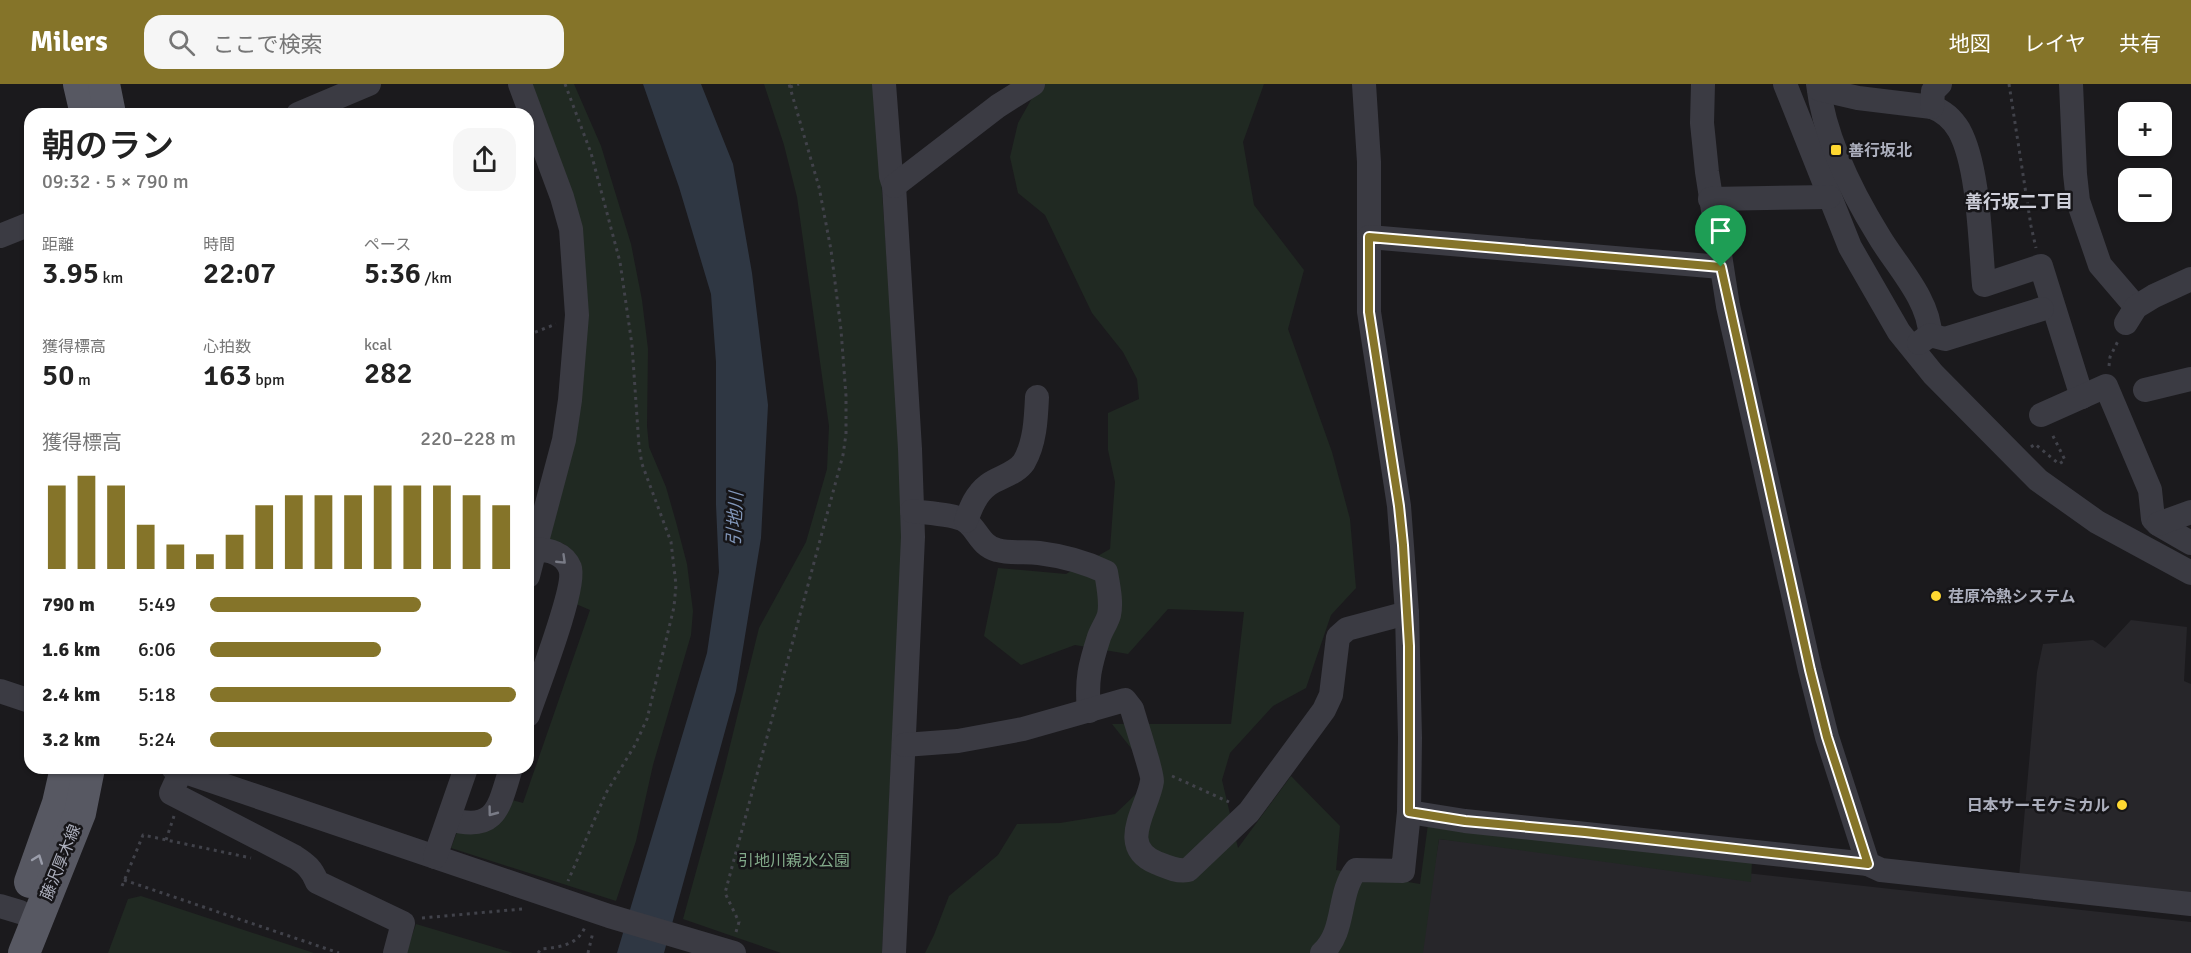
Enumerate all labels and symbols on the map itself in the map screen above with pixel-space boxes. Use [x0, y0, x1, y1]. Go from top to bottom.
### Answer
place label: 善行坂北 [1848, 141, 1912, 161]
marker: 善行坂北 [1829, 143, 1843, 157]
district label: 善行坂二丁目 [1965, 191, 2073, 213]
pin [1695, 205, 1746, 267]
water label: 引地川 [723, 489, 748, 547]
one-way arrow [555, 553, 566, 564]
place label: 荏原冷熱システム [1948, 587, 2076, 607]
marker: 荏原冷熱システム [1929, 589, 1943, 603]
place label: 日本サーモケミカル [1966, 796, 2110, 816]
marker: 日本サーモケミカル [2115, 798, 2129, 812]
one-way arrow [489, 806, 500, 817]
street label: 藤沢厚木線 [37, 822, 85, 903]
park label: 引地川親水公園 [738, 851, 850, 871]
one-way arrow [31, 854, 44, 865]

